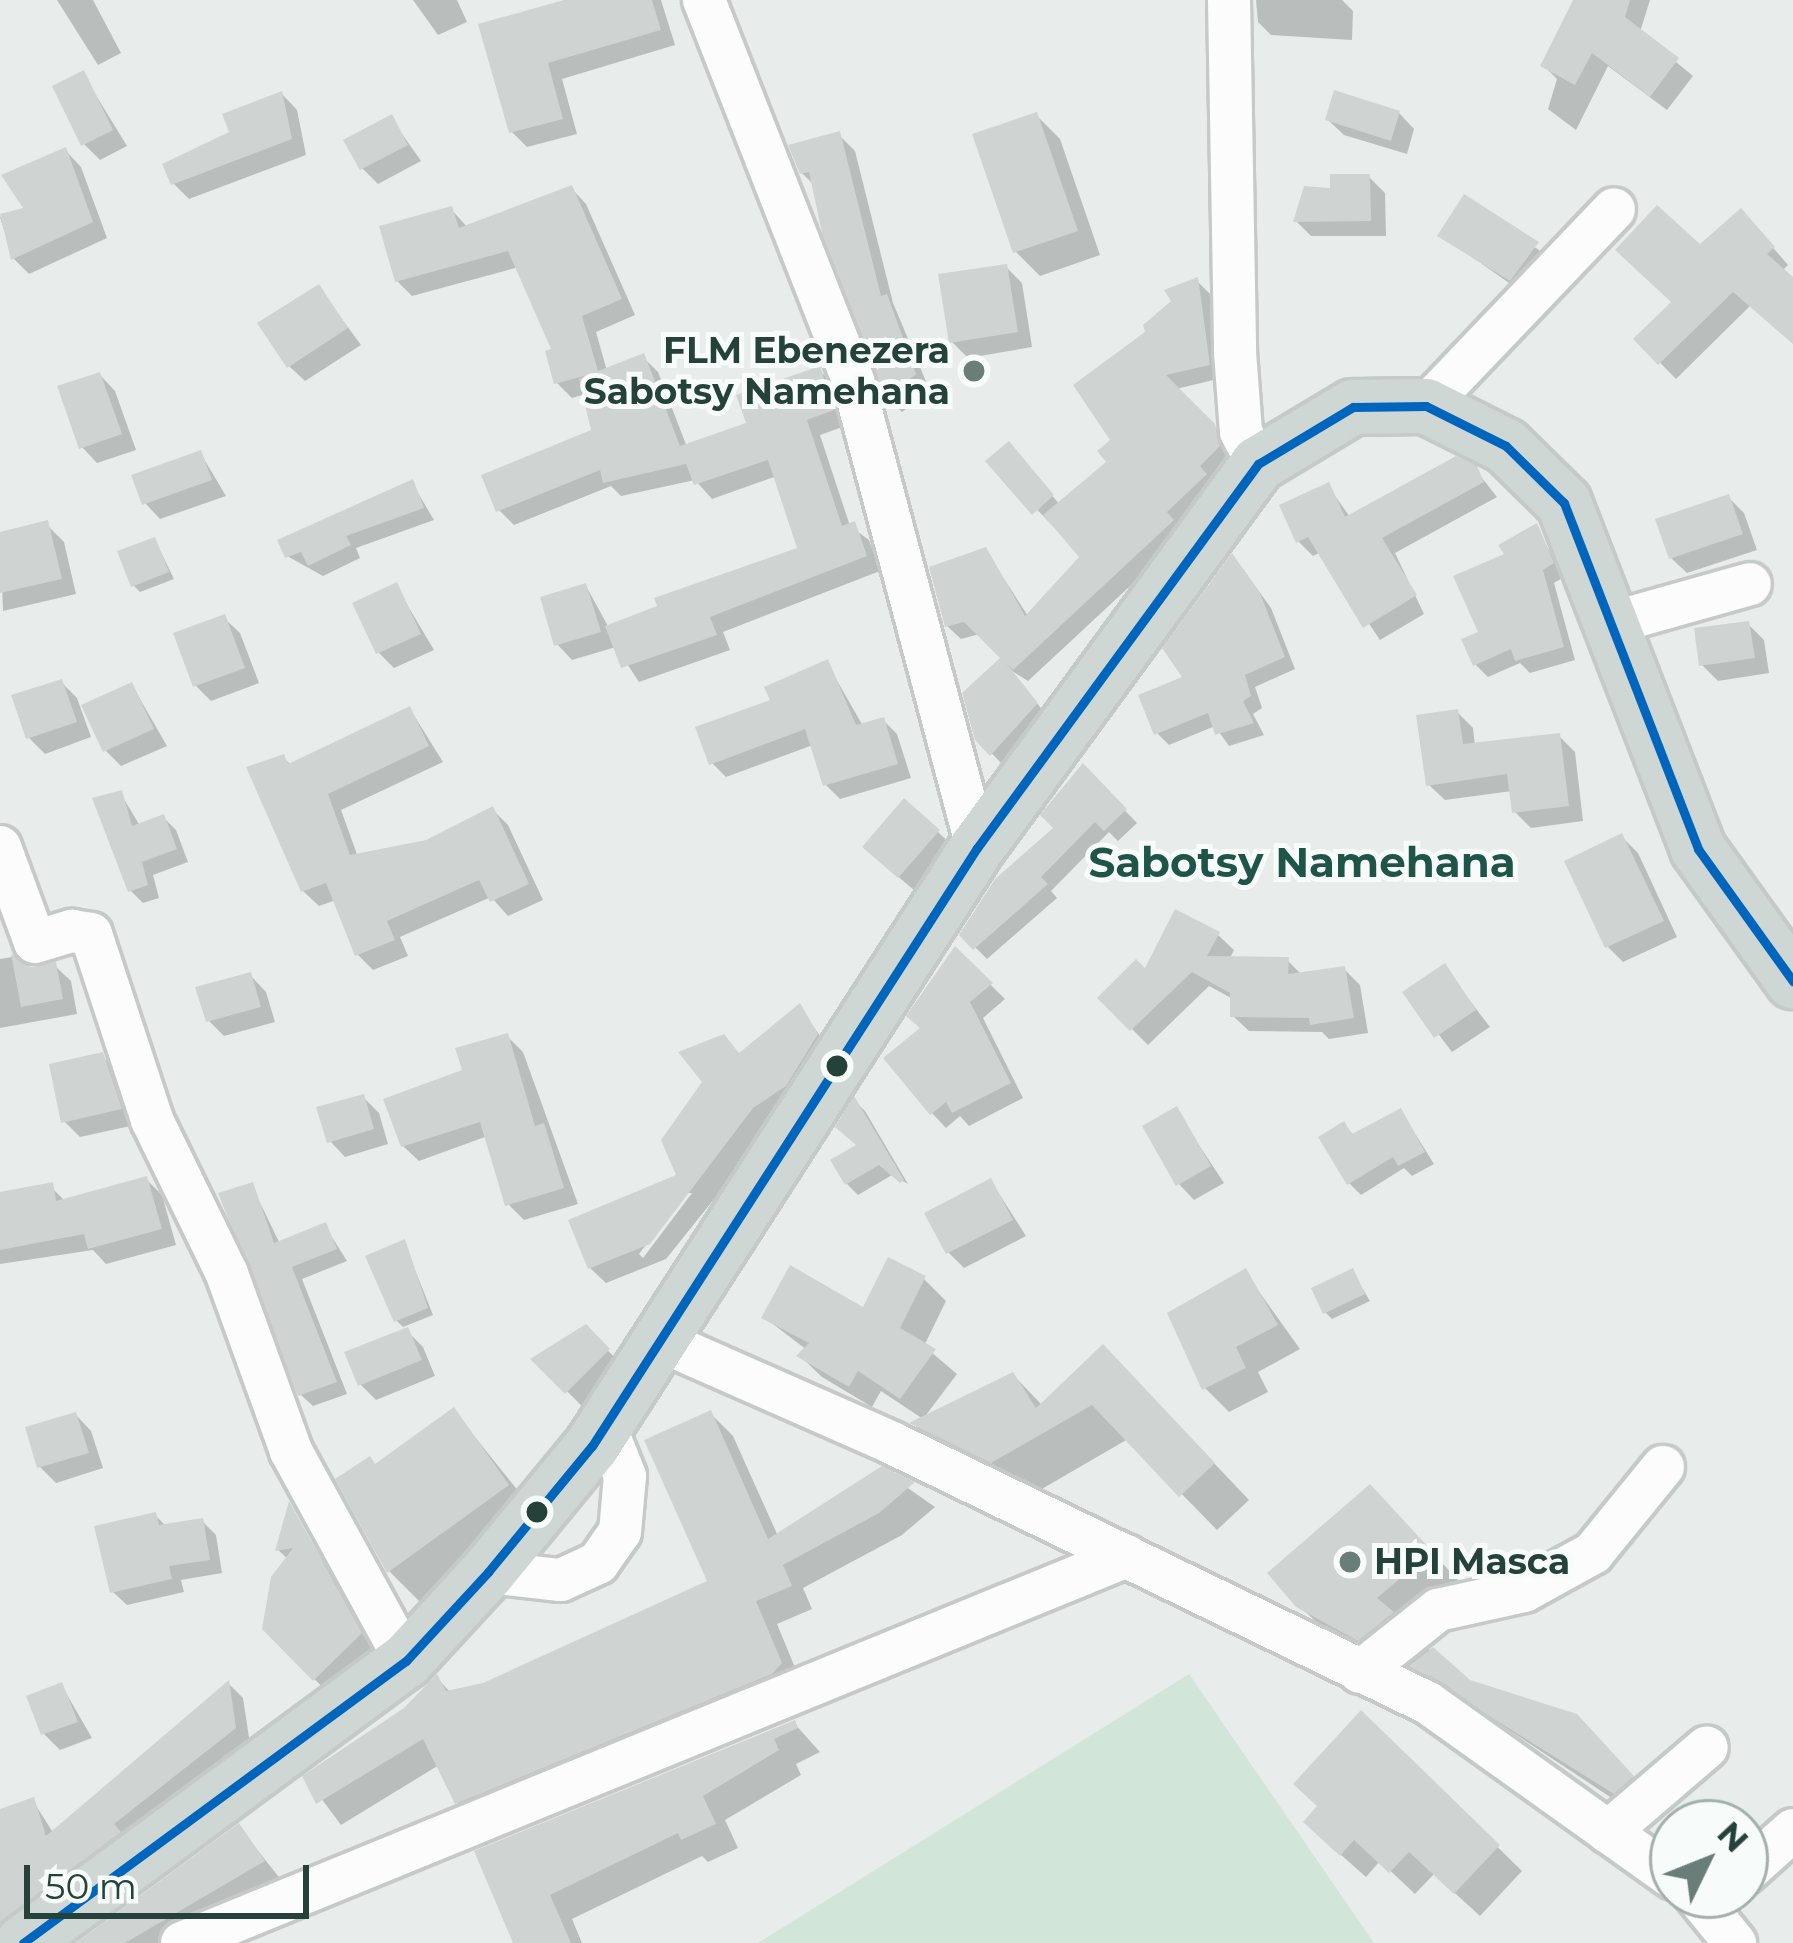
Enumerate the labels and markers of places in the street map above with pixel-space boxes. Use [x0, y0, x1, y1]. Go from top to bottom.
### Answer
place label: FLM Ebenezera Sabotsy Namehana [584, 328, 950, 413]
marker: FLM Ebenezera Sabotsy Namehana [961, 358, 987, 384]
unlabelled marker [826, 1055, 848, 1077]
unlabelled marker [526, 1501, 548, 1523]
place label: HPI Masca [1374, 1540, 1570, 1584]
marker: HPI Masca [1337, 1549, 1363, 1575]

